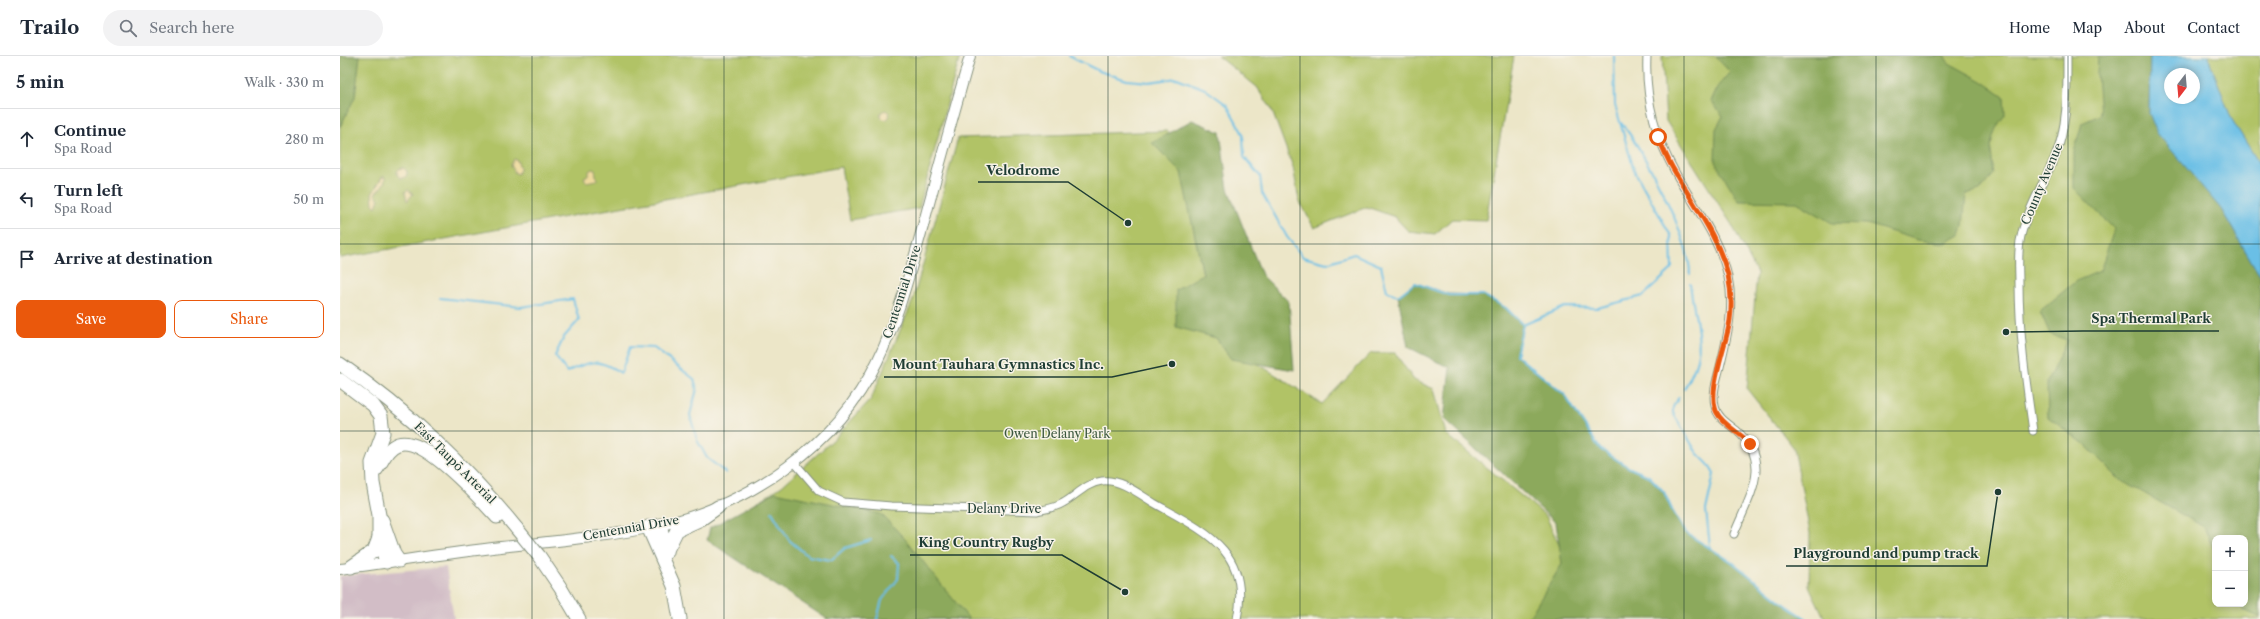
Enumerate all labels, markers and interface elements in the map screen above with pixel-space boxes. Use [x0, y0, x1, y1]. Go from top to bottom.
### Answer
search box [103, 10, 383, 46]
text: Trailo [20, 16, 79, 39]
icon: search [117, 17, 139, 39]
text: Search here [149, 18, 234, 37]
text: Home [2009, 19, 2050, 37]
text: Map [2072, 19, 2102, 37]
text: About [2124, 19, 2165, 37]
text: Contact [2187, 19, 2240, 37]
north arrow [2164, 68, 2200, 104]
text: 5 min [16, 72, 64, 92]
text: Walk · 330 m [244, 74, 324, 90]
text: Continue [54, 121, 126, 140]
icon: ahead [16, 128, 38, 150]
route start [1649, 128, 1667, 146]
text: 280 m [285, 131, 324, 147]
text: Spa Road [54, 140, 112, 156]
street label: County Avenue [2018, 140, 2066, 227]
callout: Velodrome [978, 157, 1068, 182]
text: Velodrome [985, 162, 1060, 178]
text: Turn left [54, 181, 123, 200]
icon: left [16, 188, 38, 210]
text: 50 m [293, 191, 324, 207]
text: Spa Road [54, 200, 112, 216]
street label: Centennial Drive [879, 243, 924, 340]
icon: arrive [16, 248, 38, 270]
text: Arrive at destination [54, 249, 213, 268]
button: Save [16, 300, 166, 338]
button: Share [174, 300, 324, 338]
callout: Spa Thermal Park [2083, 306, 2219, 331]
text: Spa Thermal Park [2091, 310, 2211, 326]
callout: Mount Tauhara Gymnastics Inc. [884, 352, 1112, 377]
text: Mount Tauhara Gymnastics Inc. [892, 356, 1104, 372]
street label: East Taupō Arterial [411, 419, 500, 507]
park label: Owen Delany Park [1004, 426, 1111, 441]
route end [1741, 435, 1759, 453]
street label: Delany Drive [967, 501, 1041, 516]
street label: Centennial Drive [582, 512, 680, 543]
callout: King Country Rugby [910, 530, 1062, 555]
text: King Country Rugby [918, 534, 1055, 550]
map controls [2212, 535, 2248, 607]
button: + [2212, 535, 2248, 571]
callout: Playground and pump track [1786, 541, 1987, 566]
text: Playground and pump track [1793, 545, 1979, 561]
button: − [2212, 571, 2248, 607]

